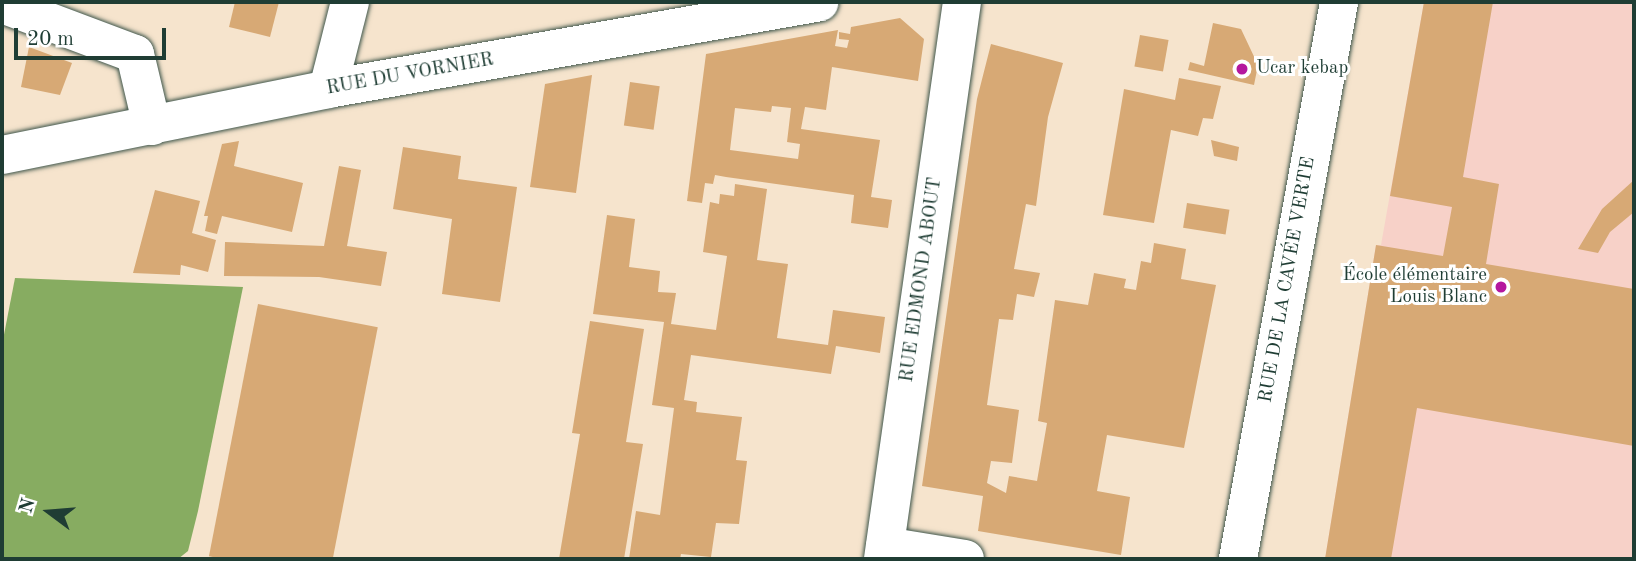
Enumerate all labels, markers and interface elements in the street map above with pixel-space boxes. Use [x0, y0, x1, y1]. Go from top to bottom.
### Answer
scale bar [18, 14, 170, 58]
text: 20 m [27, 29, 74, 50]
street label: RUE DU VORNIER [325, 49, 495, 101]
place label: Ucar kebap [1256, 58, 1348, 80]
marker: Ucar kebap [1234, 61, 1250, 77]
street label: RUE DE LA CAVÉE VERTE [1255, 155, 1321, 405]
street label: RUE EDMOND ABOUT [896, 176, 948, 384]
place label: École élémentaire Louis Blanc [1343, 265, 1487, 309]
marker: École élémentaire Louis Blanc [1493, 279, 1509, 295]
north arrow [14, 477, 84, 547]
text: N [17, 496, 39, 516]

